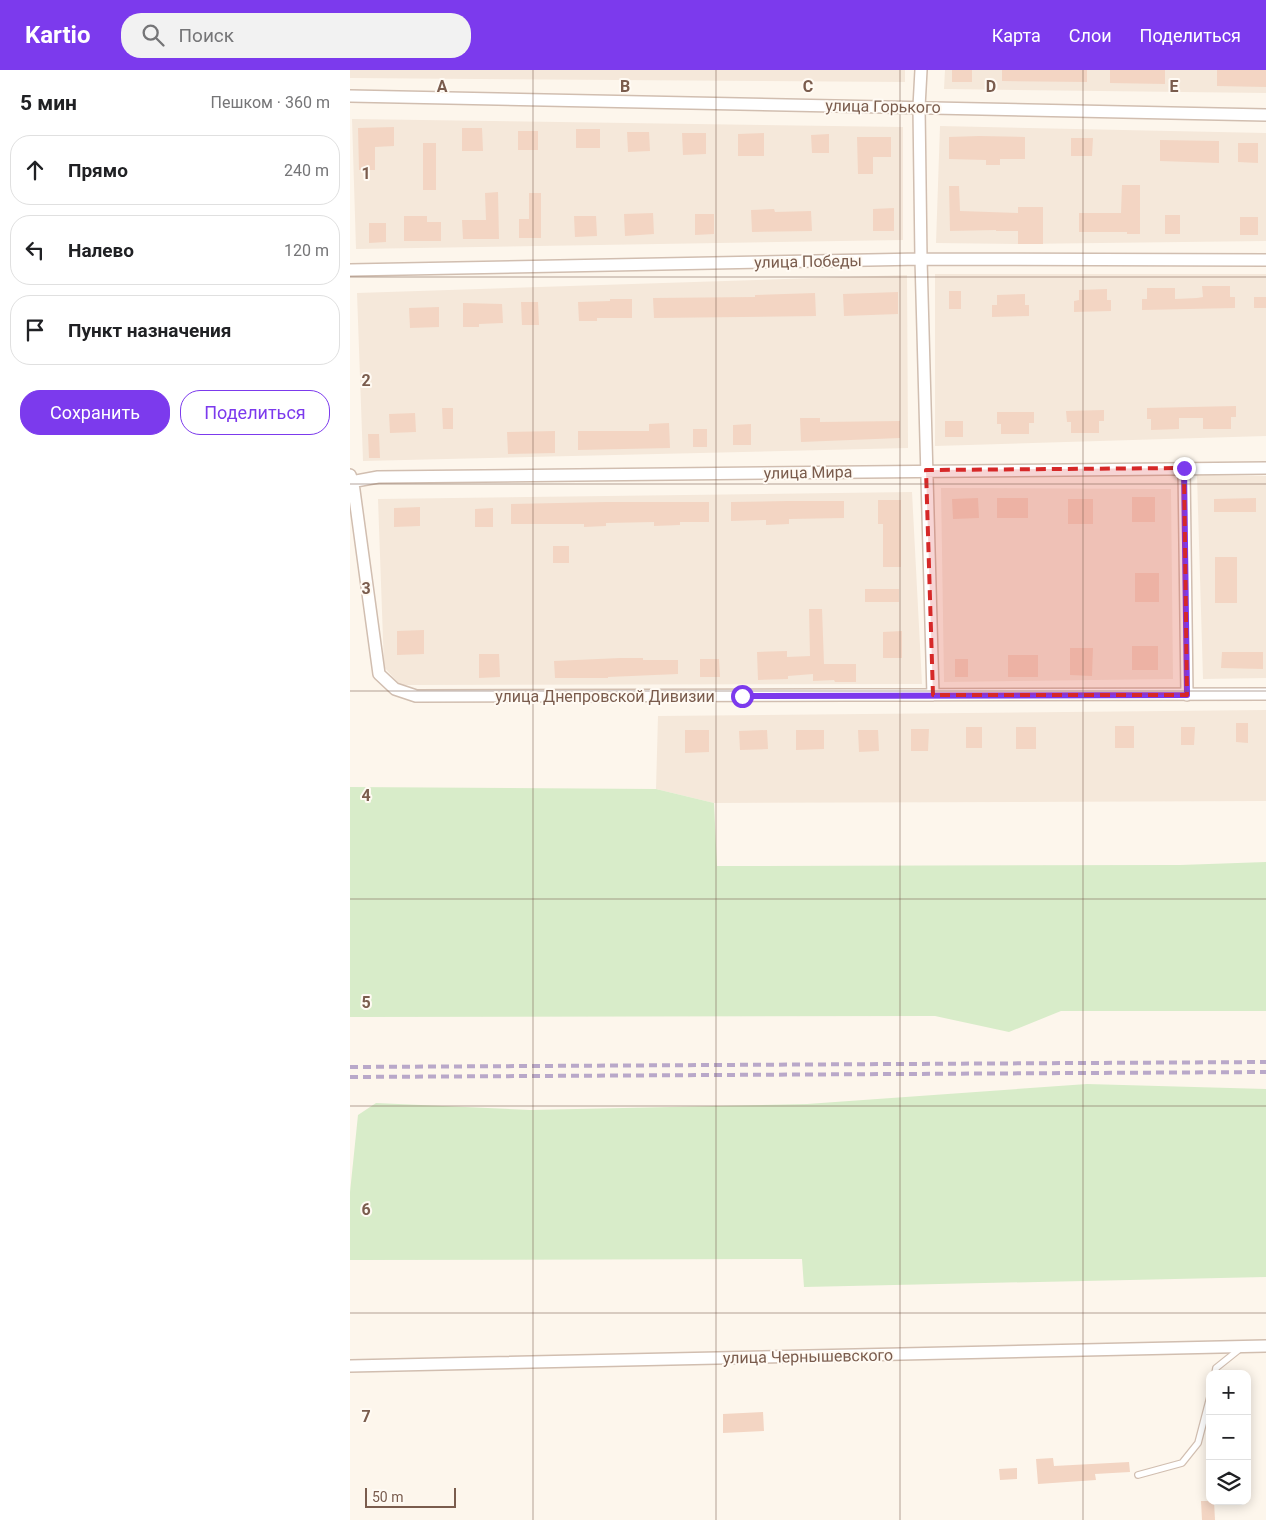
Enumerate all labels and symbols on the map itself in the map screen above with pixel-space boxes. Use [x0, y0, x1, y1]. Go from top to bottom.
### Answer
text: A [437, 77, 448, 96]
text: B [620, 77, 630, 96]
text: C [803, 77, 813, 96]
text: D [986, 77, 996, 96]
text: E [1170, 77, 1179, 96]
street label: улица Горького [825, 96, 941, 117]
text: 1 [361, 164, 371, 183]
street label: улица Победы [754, 251, 862, 272]
text: 2 [361, 371, 371, 390]
route end [1173, 457, 1196, 480]
street label: улица Мира [763, 462, 853, 483]
text: 3 [361, 579, 371, 598]
route start [731, 685, 754, 708]
street label: улица Днепровской Дивизии [495, 687, 715, 706]
text: 4 [361, 786, 371, 805]
text: 5 [361, 993, 371, 1012]
text: 6 [361, 1200, 371, 1219]
street label: улица Чернышевского [723, 1346, 893, 1367]
text: 7 [361, 1407, 371, 1426]
scale bar [365, 1485, 456, 1508]

